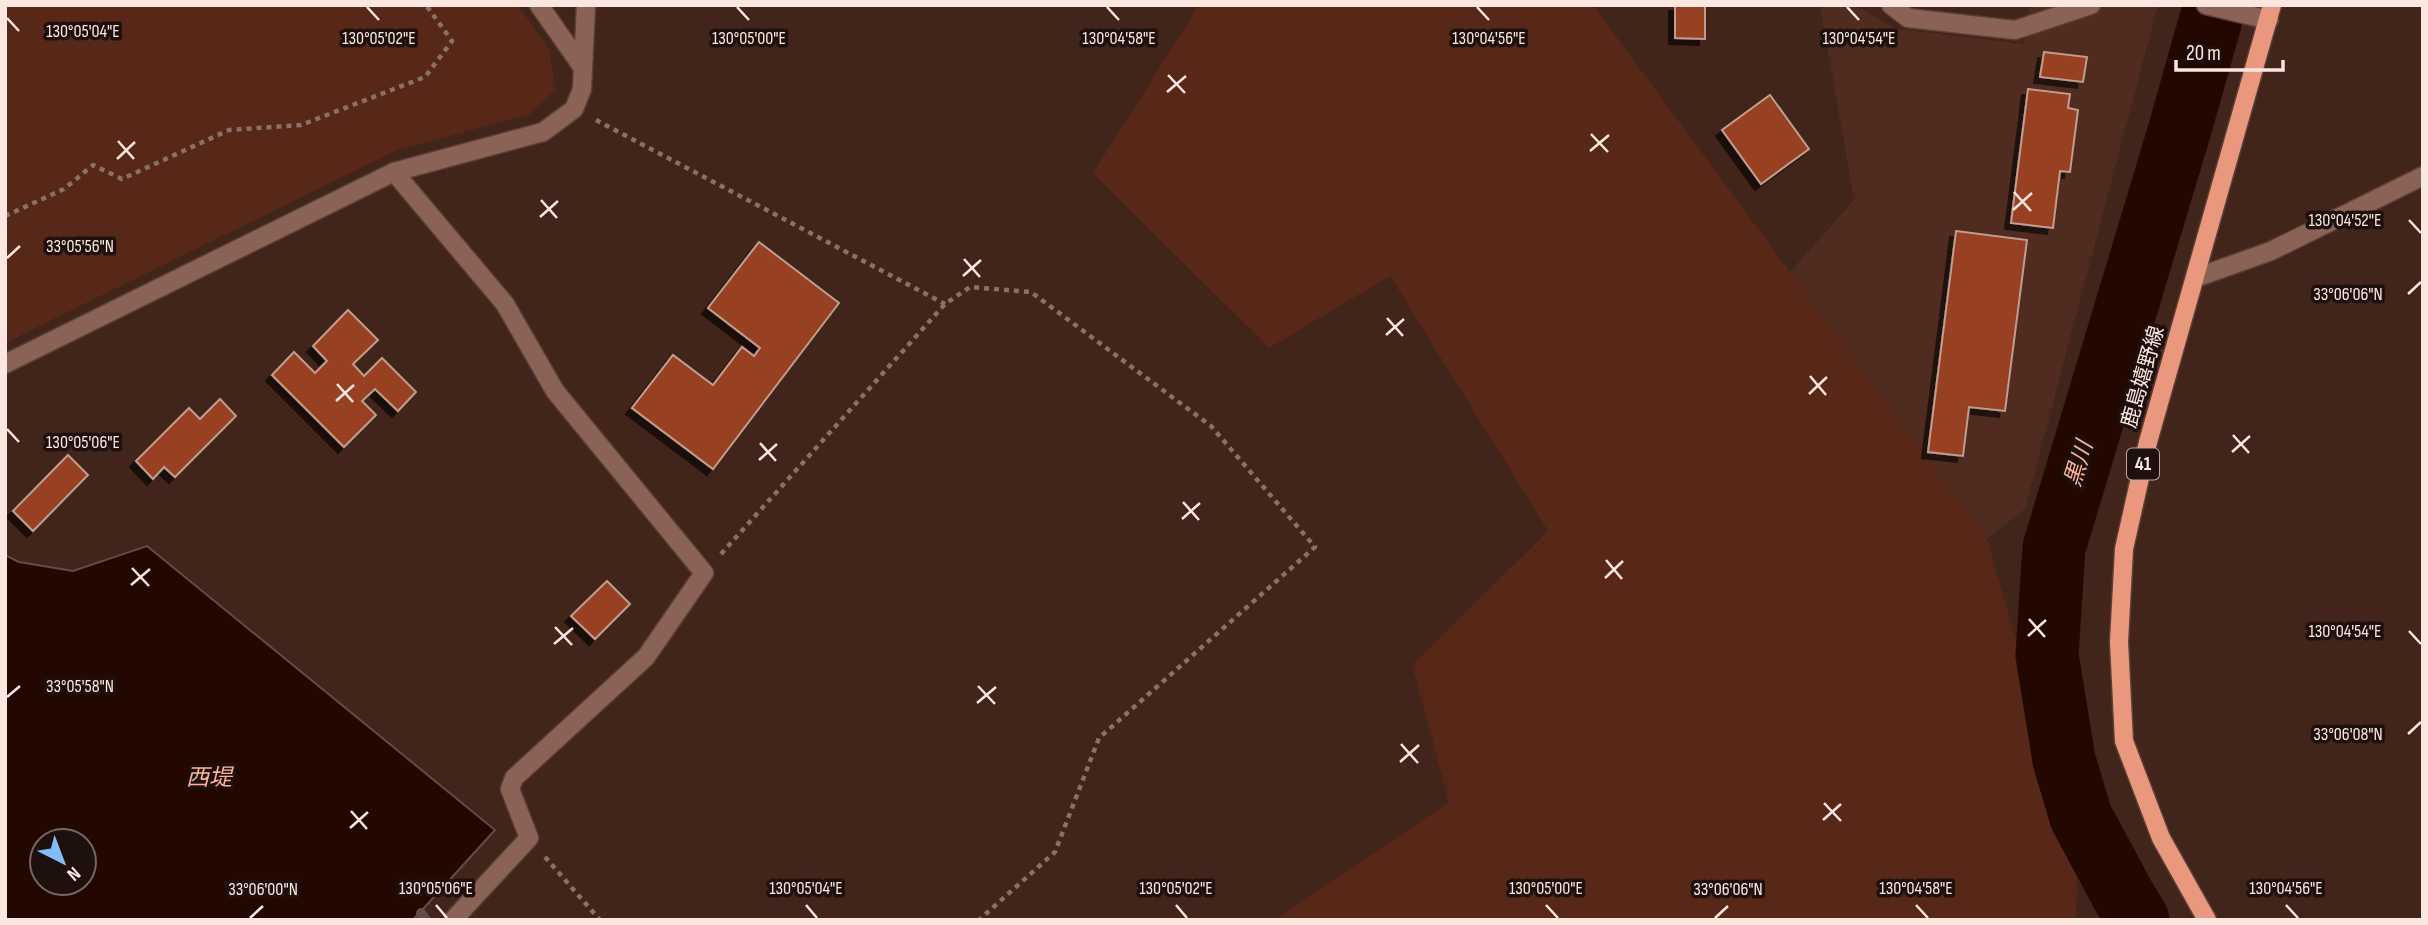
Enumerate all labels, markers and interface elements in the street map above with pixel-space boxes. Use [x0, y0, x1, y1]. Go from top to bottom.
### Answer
text: 130°05'04"E [46, 21, 120, 42]
text: 130°05'02"E [342, 28, 416, 49]
text: 130°05'00"E [712, 28, 786, 49]
text: 130°04'58"E [1082, 28, 1156, 49]
text: 130°04'56"E [1452, 28, 1526, 49]
text: 130°04'54"E [1822, 28, 1896, 49]
scale bar [2176, 28, 2283, 72]
text: 20 m [2186, 41, 2221, 66]
text: 130°04'52"E [2309, 210, 2381, 231]
text: 33°05'56"N [46, 236, 114, 257]
text: 33°06'06"N [2313, 284, 2383, 305]
street label: 鹿島嬉野線 [2117, 323, 2169, 431]
text: 130°05'06"E [46, 432, 120, 453]
water label: 黒川 [2059, 435, 2100, 490]
road number: 41 [2127, 449, 2159, 480]
text: 130°04'54"E [2308, 621, 2382, 642]
text: 33°05'58"N [46, 676, 114, 697]
text: 33°06'08"N [2313, 724, 2383, 745]
water label: 西堤 [186, 764, 235, 792]
north arrow [28, 827, 98, 897]
text: N [62, 862, 85, 885]
text: 130°05'06"E [399, 878, 473, 899]
text: 130°05'04"E [769, 878, 843, 899]
text: 130°05'02"E [1139, 878, 1213, 899]
text: 130°05'00"E [1509, 878, 1583, 899]
text: 130°04'58"E [1879, 878, 1953, 899]
text: 130°04'56"E [2249, 878, 2323, 899]
text: 33°06'00"N [228, 879, 298, 900]
text: 33°06'06"N [1693, 879, 1763, 900]

